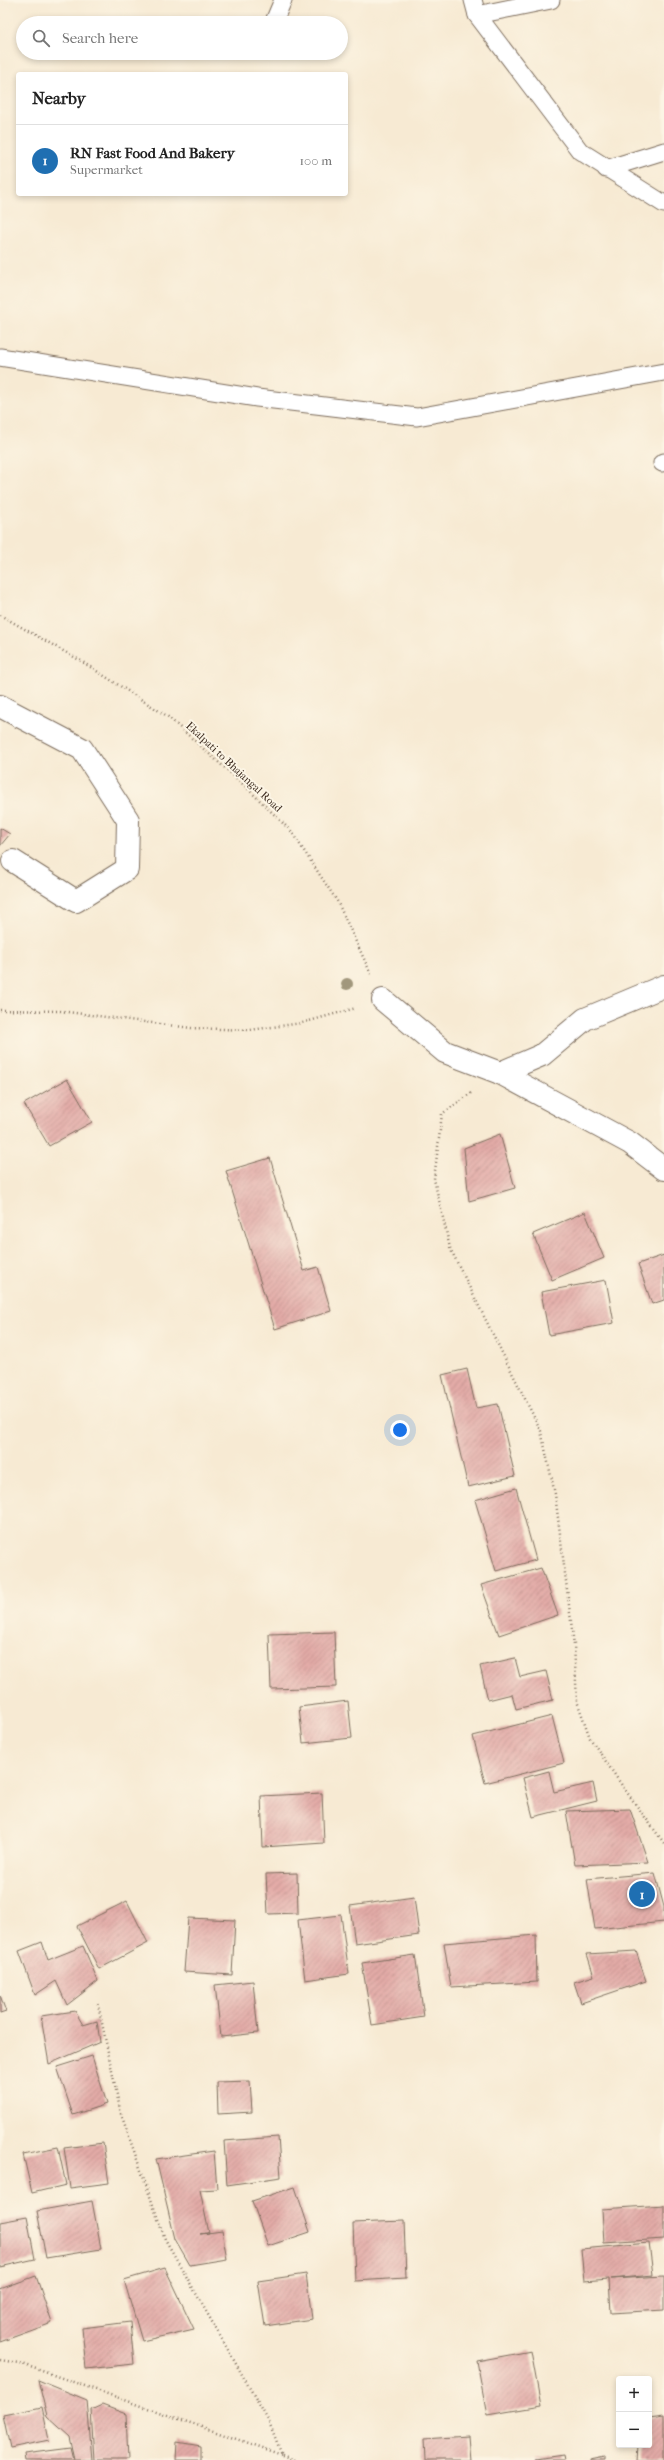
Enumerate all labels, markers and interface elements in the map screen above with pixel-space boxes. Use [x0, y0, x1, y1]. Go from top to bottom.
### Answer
search box [16, 16, 348, 60]
icon: search [30, 27, 52, 49]
text: Search here [62, 29, 138, 47]
text: Nearby [32, 88, 86, 108]
text: RN Fast Food And Bakery [70, 144, 235, 162]
text: 1 [43, 153, 47, 168]
text: 100 m [299, 153, 332, 168]
text: Supermarket [70, 162, 143, 177]
street label: Ekalpati to Bhajangal Road [183, 719, 285, 816]
your location [390, 1420, 410, 1440]
pin: 1 [629, 1879, 655, 1909]
map controls [616, 2376, 652, 2448]
button: + [616, 2376, 652, 2412]
button: − [616, 2412, 652, 2448]

